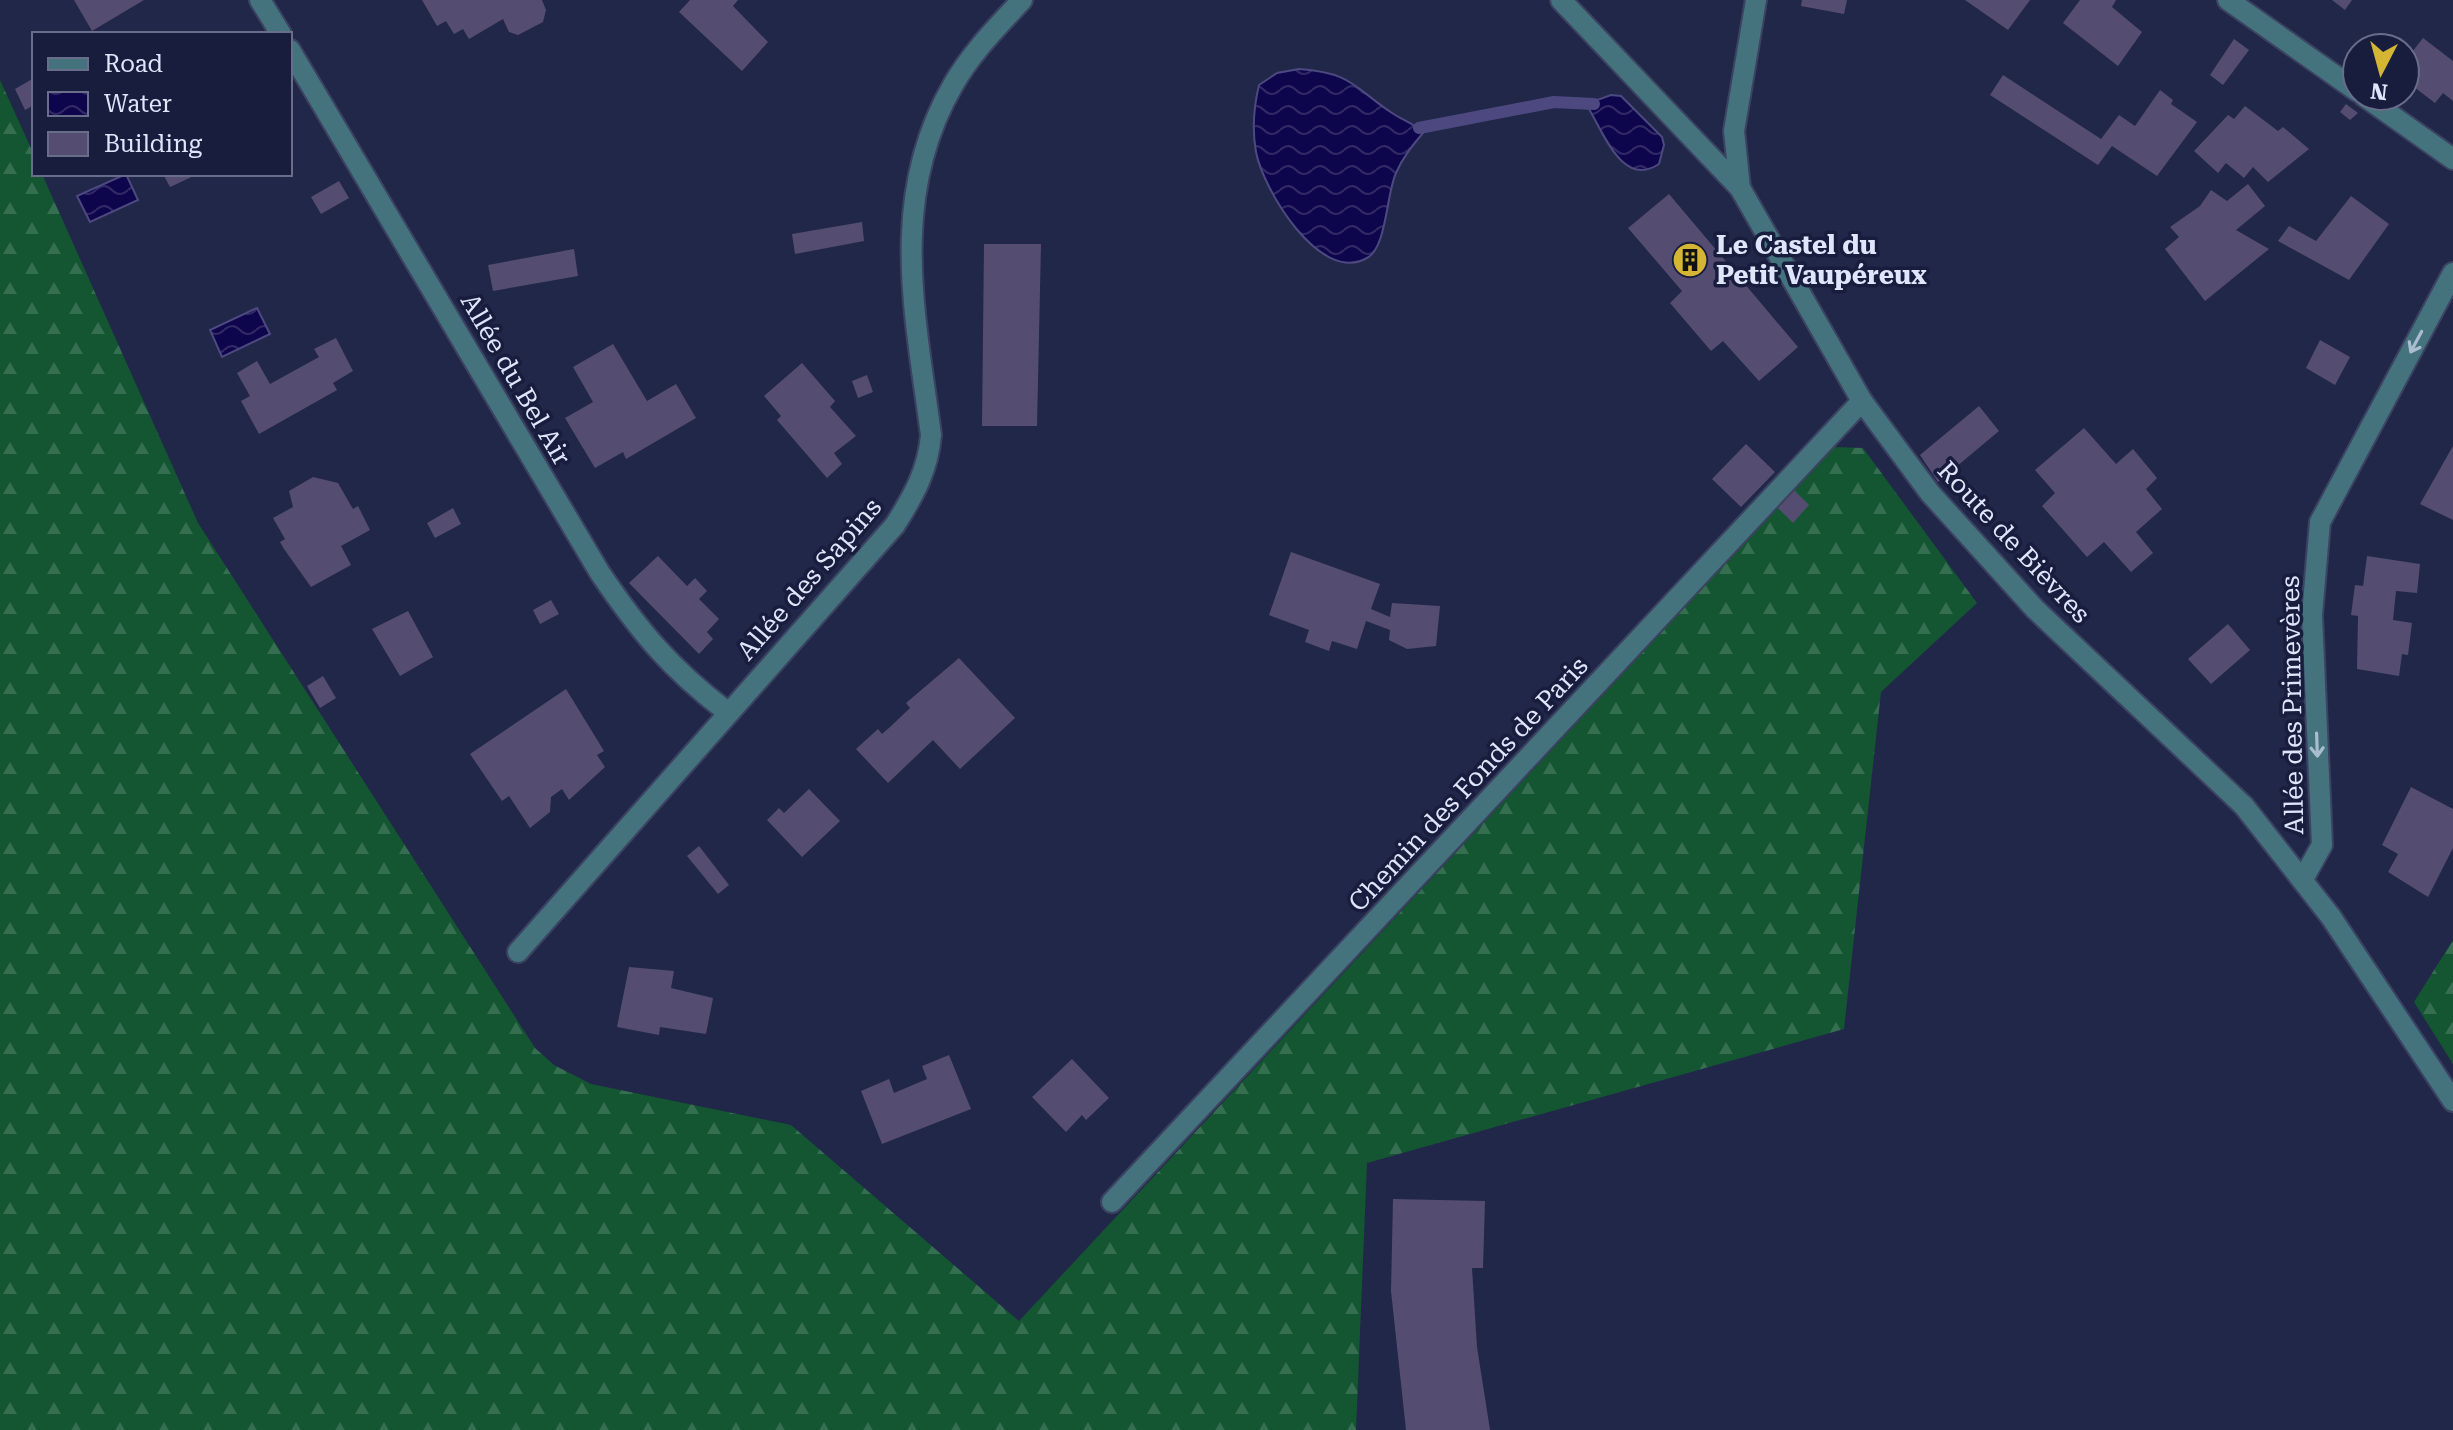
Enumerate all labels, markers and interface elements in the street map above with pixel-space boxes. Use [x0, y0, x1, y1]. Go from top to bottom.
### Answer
legend [32, 32, 292, 176]
north arrow [2341, 32, 2421, 112]
text: Road [104, 50, 163, 78]
text: N [2369, 78, 2389, 105]
text: Water [104, 90, 172, 118]
text: Building [104, 130, 202, 158]
place label: Le Castel du Petit Vaupéreux [1716, 230, 1927, 290]
building icon: Le Castel du Petit Vaupéreux [1671, 241, 1709, 279]
street label: Allée du Bel Air [455, 288, 577, 470]
one-way arrow [2408, 329, 2423, 353]
street label: Route de Bièvres [1932, 455, 2096, 629]
street label: Allée des Sapins [731, 492, 887, 666]
street label: Allée des Primevères [2275, 575, 2309, 835]
street label: Chemin des Fonds de Paris [1342, 651, 1594, 917]
one-way arrow [2310, 731, 2325, 758]

